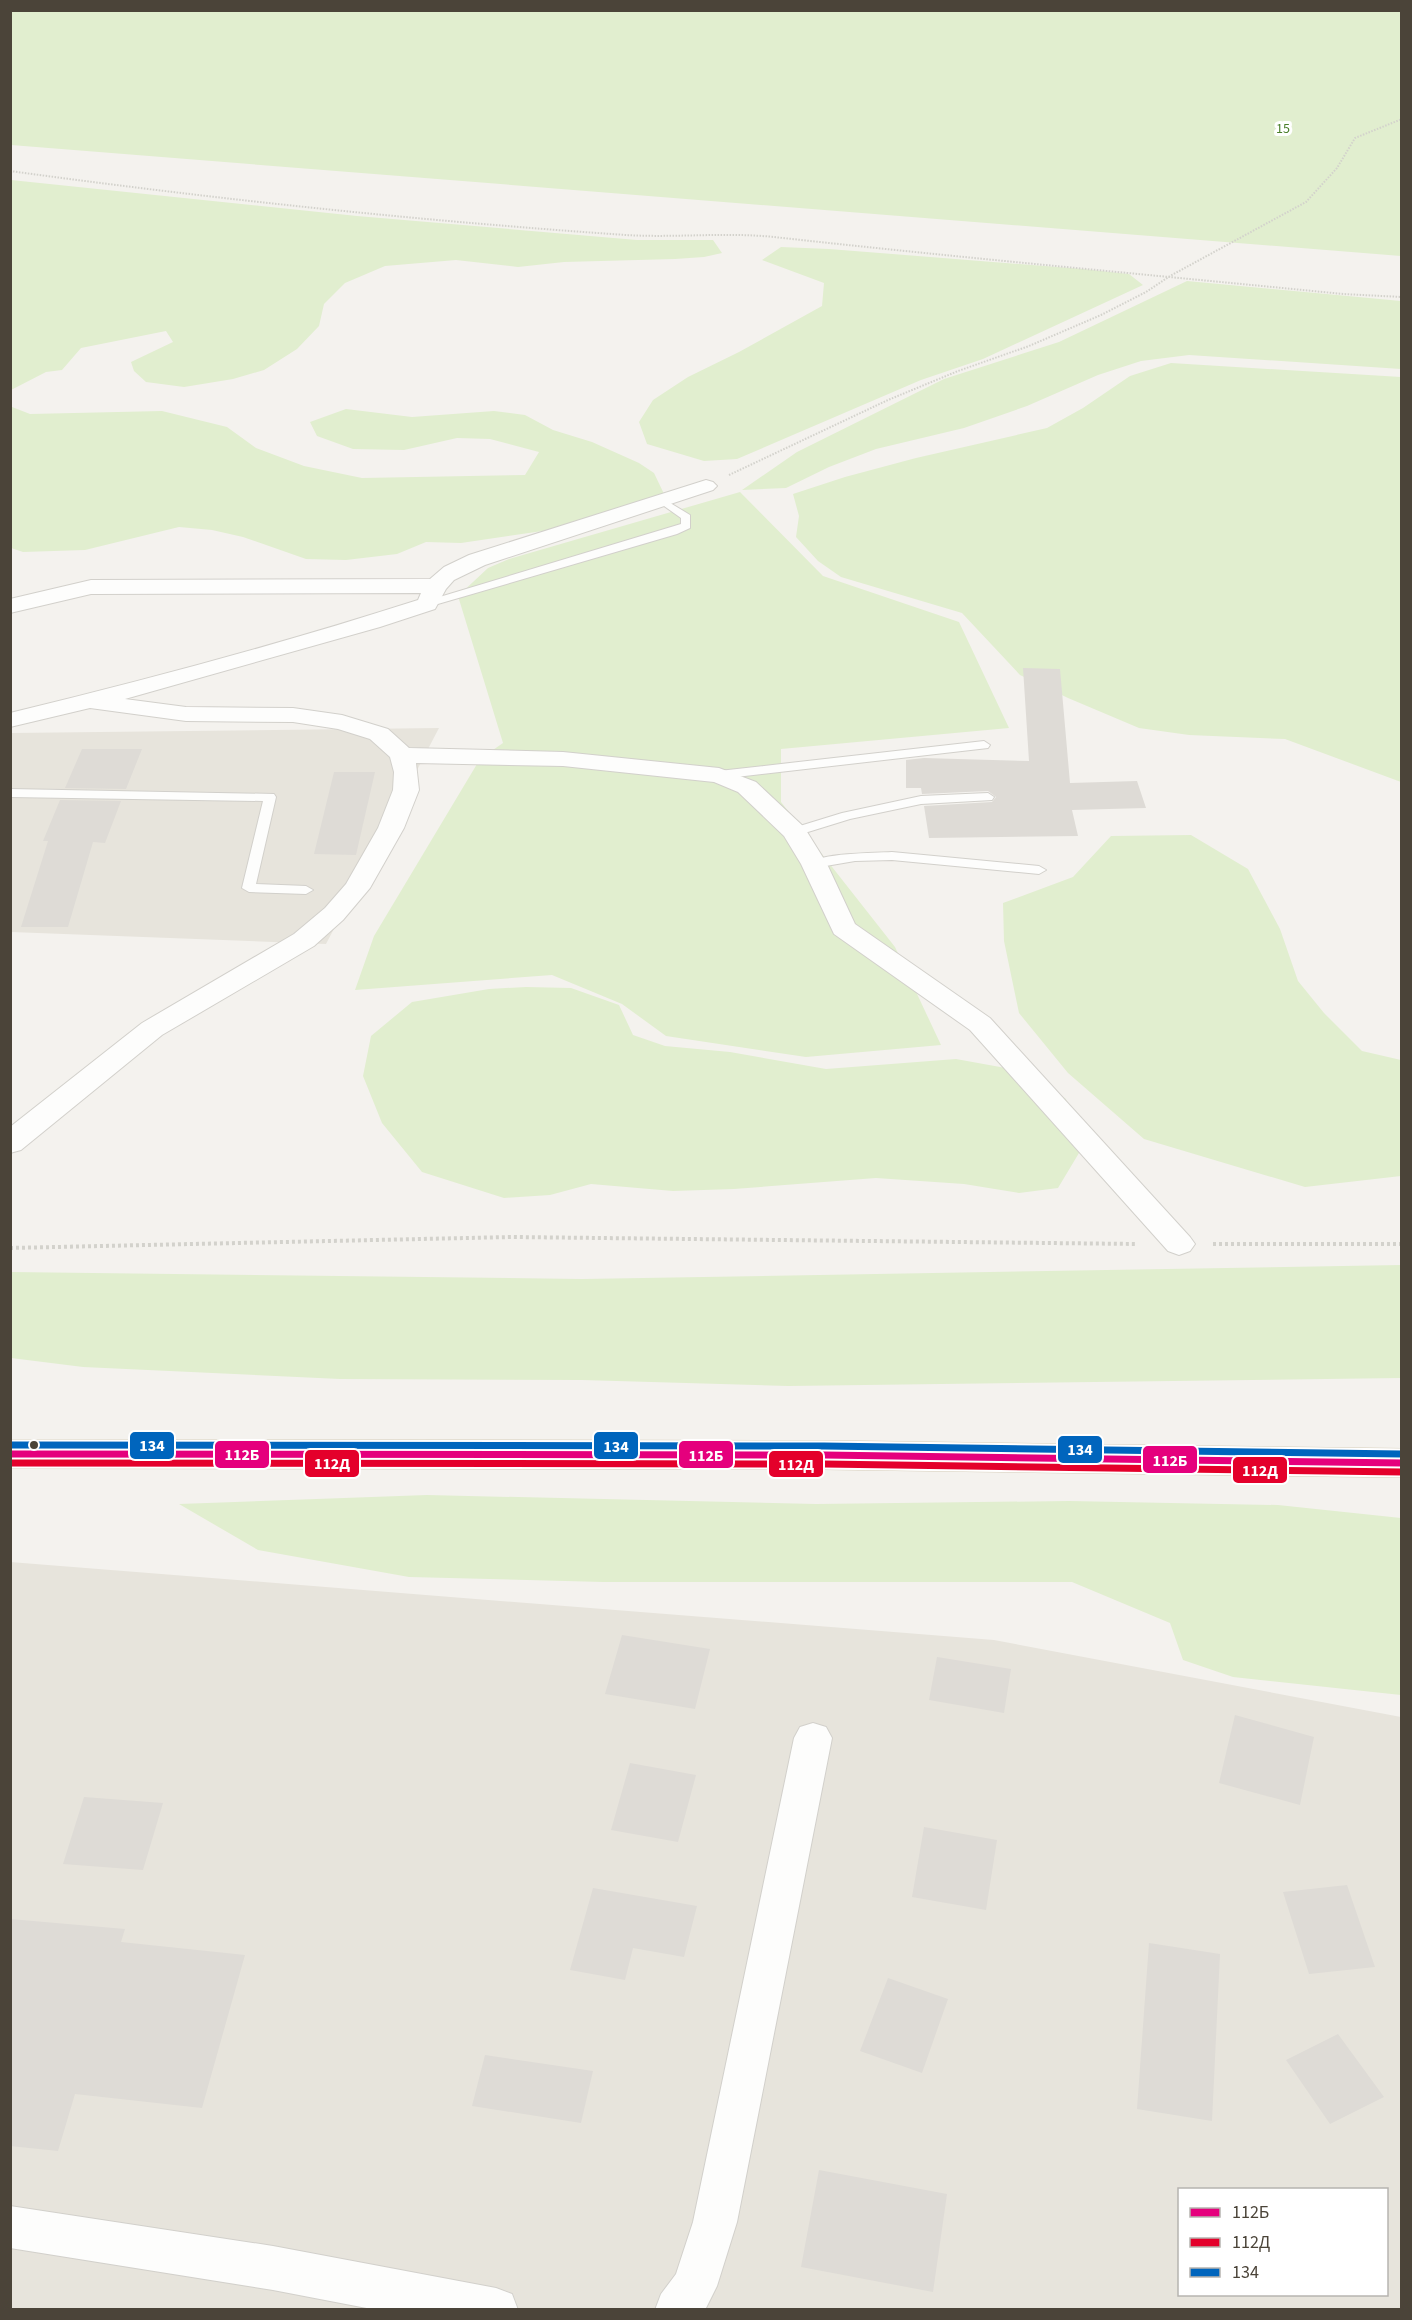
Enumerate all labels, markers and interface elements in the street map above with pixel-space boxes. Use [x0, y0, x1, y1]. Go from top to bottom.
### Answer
park label: 15 [1276, 119, 1290, 139]
line badge: 134 [129, 1431, 175, 1460]
line badge: 134 [593, 1431, 639, 1460]
text: 134 [139, 1435, 165, 1457]
line badge: 134 [1057, 1435, 1103, 1464]
text: 134 [603, 1436, 629, 1458]
unlabelled marker [28, 1439, 40, 1451]
text: 134 [1067, 1439, 1093, 1461]
line badge: 112Б [214, 1440, 270, 1469]
line badge: 112Б [678, 1440, 734, 1469]
text: 112Б [225, 1444, 260, 1466]
text: 112Б [689, 1445, 724, 1467]
line badge: 112Б [1142, 1445, 1198, 1474]
line badge: 112Д [304, 1449, 360, 1478]
line badge: 112Д [768, 1450, 824, 1478]
text: 112Б [1153, 1450, 1188, 1472]
text: 112Д [314, 1453, 350, 1475]
text: 112Д [778, 1454, 814, 1476]
line badge: 112Д [1232, 1456, 1288, 1484]
text: 112Д [1242, 1460, 1278, 1482]
legend [1178, 2188, 1388, 2296]
text: 112Б [1232, 2200, 1269, 2225]
text: 112Д [1232, 2230, 1271, 2255]
text: 134 [1232, 2260, 1259, 2285]

